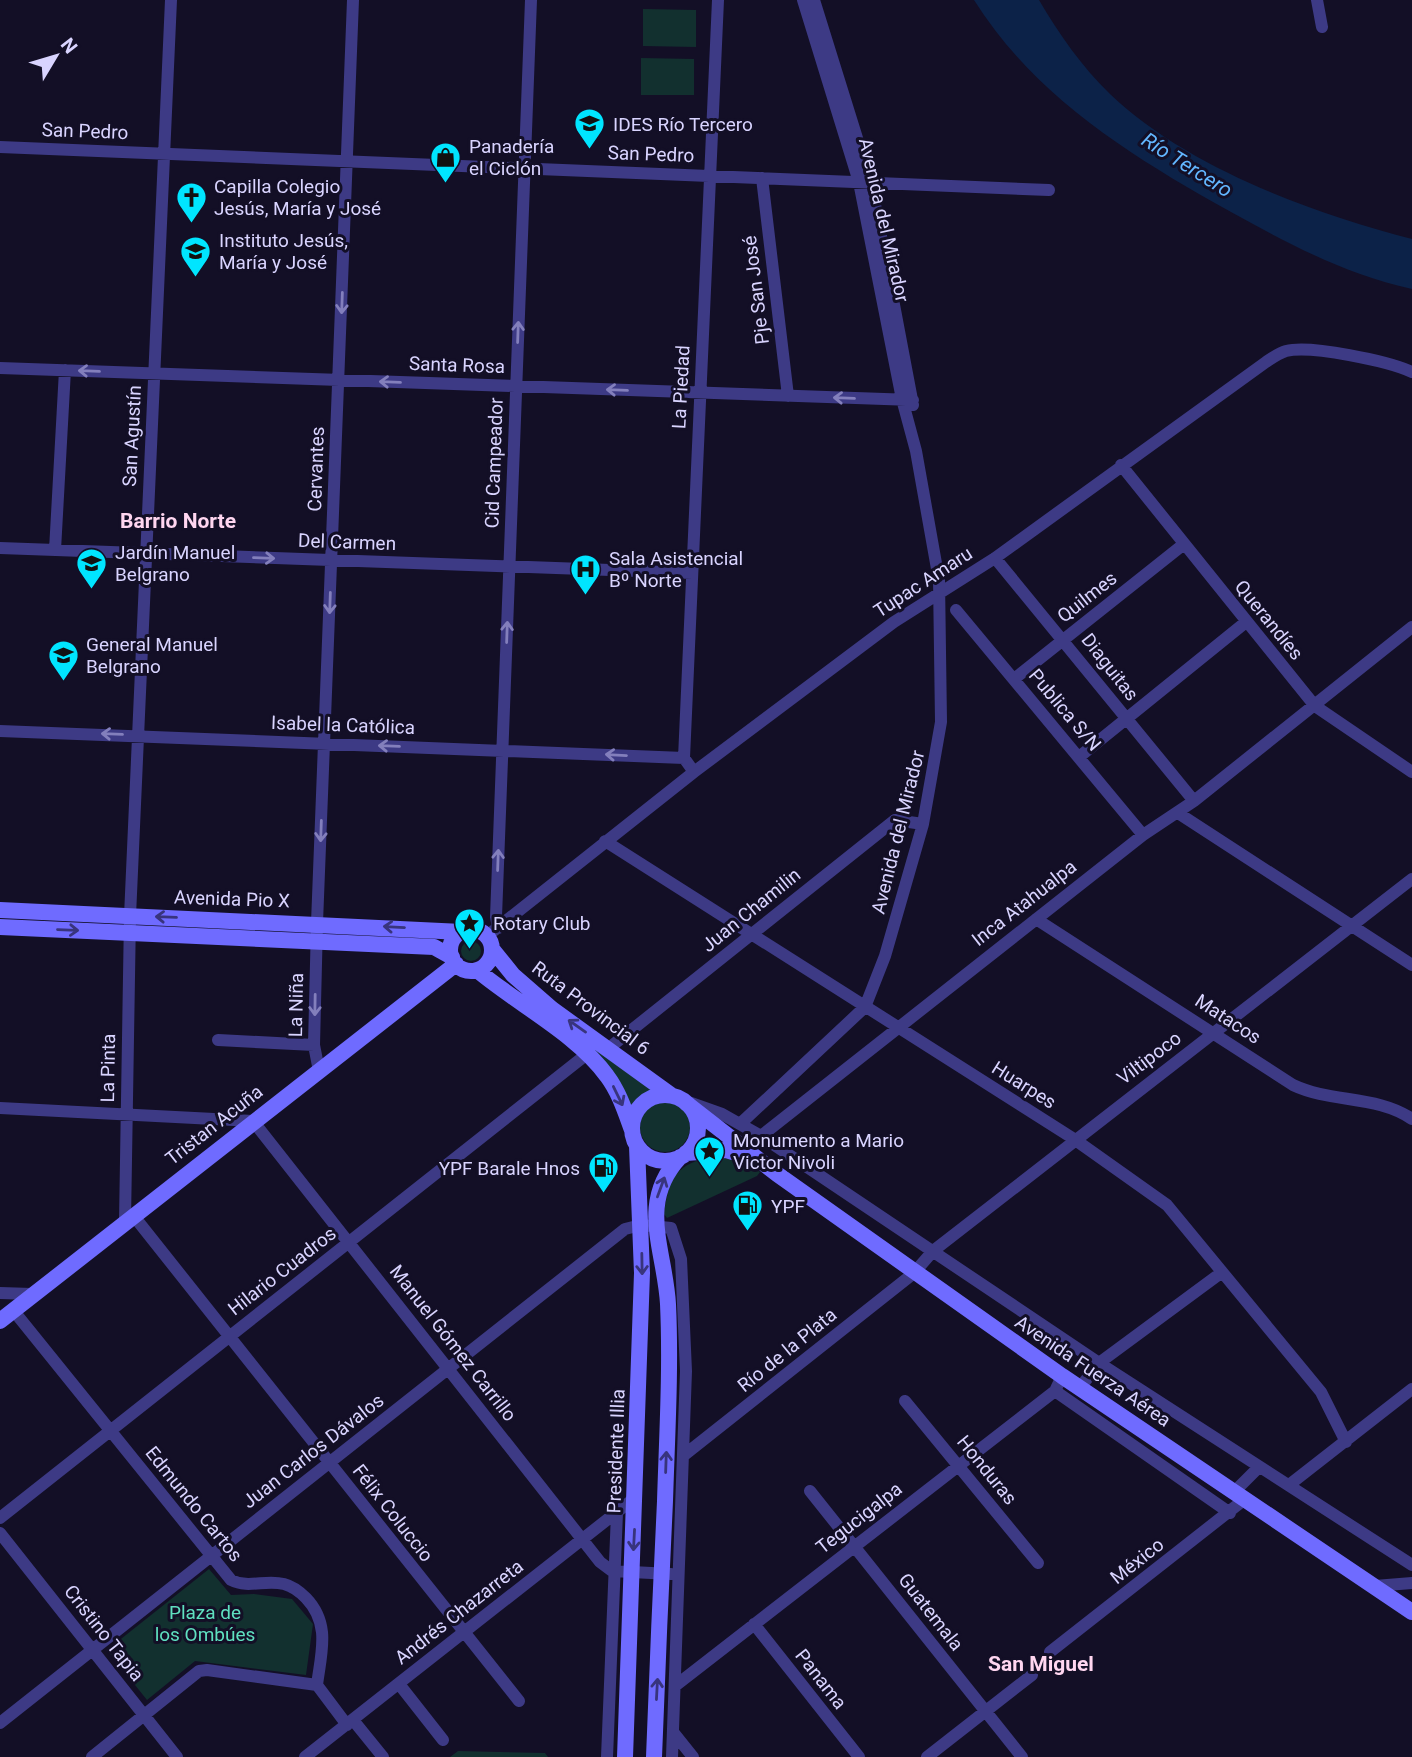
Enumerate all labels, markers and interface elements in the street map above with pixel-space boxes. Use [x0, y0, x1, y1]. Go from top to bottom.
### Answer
north arrow [21, 21, 91, 91]
text: N [56, 33, 82, 58]
school or university icon: IDES Río Tercero [573, 107, 607, 151]
place label: IDES Río Tercero [613, 113, 753, 136]
street label: San Pedro [41, 118, 129, 144]
water label: Río Tercero [1137, 128, 1237, 202]
place label: Panadería el Ciclón [469, 135, 554, 180]
street label: Avenida del Mirador [854, 136, 914, 305]
shop icon: Panadería el Ciclón [429, 140, 463, 184]
street label: San Pedro [607, 141, 695, 167]
place label: Capilla Colegio Jesús, María y José [214, 175, 381, 220]
church icon: Capilla Colegio Jesús, María y José [174, 180, 208, 224]
place label: Instituto Jesús, María y José [219, 229, 348, 274]
school or university icon: Instituto Jesús, María y José [179, 234, 213, 278]
street label: Pje San José [738, 234, 774, 346]
one-way arrow [335, 291, 348, 314]
one-way arrow [512, 320, 525, 343]
street label: La Piedad [667, 345, 695, 429]
street label: Santa Rosa [409, 352, 505, 378]
one-way arrow [78, 365, 101, 378]
one-way arrow [378, 376, 401, 389]
one-way arrow [606, 384, 629, 397]
street label: San Agustín [118, 385, 146, 487]
one-way arrow [833, 391, 856, 405]
street label: Cid Campeador [480, 397, 508, 529]
street label: Cervantes [303, 426, 329, 512]
district label: Barrio Norte [120, 509, 236, 533]
street label: Del Carmen [298, 529, 396, 555]
place label: Jardín Manuel Belgrano [115, 541, 235, 586]
street label: Tupac Amaru [869, 542, 977, 622]
school or university icon: Jardín Manuel Belgrano [75, 546, 109, 590]
place label: Sala Asistencial Bº Norte [609, 547, 743, 592]
one-way arrow [252, 551, 275, 564]
hospital icon: Sala Asistencial Bº Norte [569, 552, 603, 596]
street label: Quilmes [1053, 567, 1121, 627]
street label: Querandíes [1230, 576, 1308, 664]
one-way arrow [324, 592, 337, 615]
one-way arrow [500, 621, 513, 644]
street label: Diaguitas [1076, 629, 1144, 705]
place label: General Manuel Belgrano [86, 633, 218, 678]
school or university icon: General Manuel Belgrano [46, 638, 80, 682]
street label: Publica S/N [1024, 664, 1106, 756]
street label: Isabel la Católica [271, 711, 415, 739]
one-way arrow [101, 728, 124, 741]
one-way arrow [377, 739, 400, 752]
street label: Avenida del Mirador [867, 747, 930, 916]
one-way arrow [605, 749, 628, 762]
one-way arrow [314, 819, 327, 841]
one-way arrow [492, 849, 505, 872]
street label: Inca Atahualpa [967, 855, 1081, 951]
street label: Juan Chamilin [697, 863, 805, 957]
street label: Avenida Pio X [174, 885, 290, 913]
place icon: Rotary Club [453, 906, 487, 950]
one-way arrow [155, 911, 178, 924]
place label: Rotary Club [493, 912, 591, 935]
one-way arrow [382, 921, 405, 934]
one-way arrow [56, 923, 79, 936]
street label: Ruta Provincial 6 [528, 956, 654, 1060]
street label: La Niña [284, 973, 308, 1037]
street label: Matacos [1191, 989, 1265, 1049]
one-way arrow [308, 994, 322, 1017]
one-way arrow [568, 1019, 587, 1033]
street label: Viltipoco [1112, 1026, 1186, 1090]
street label: La Pinta [96, 1033, 120, 1103]
street label: Huarpes [988, 1056, 1060, 1114]
street label: Tristan Acuña [161, 1080, 267, 1170]
one-way arrow [611, 1085, 625, 1106]
place label: Monumento a Mario Victor Nivoli [733, 1129, 904, 1174]
place icon: Monumento a Mario Victor Nivoli [693, 1134, 727, 1178]
fuel station icon: YPF Barale Hnos [586, 1151, 620, 1195]
place label: YPF Barale Hnos [439, 1157, 580, 1180]
one-way arrow [656, 1177, 668, 1198]
fuel station icon: YPF [731, 1189, 765, 1233]
place label: YPF [771, 1195, 805, 1218]
street label: Hilario Cuadros [223, 1222, 341, 1320]
one-way arrow [635, 1252, 649, 1275]
street label: Manuel Gómez Carrillo [385, 1260, 521, 1426]
street label: Río de la Plata [733, 1303, 841, 1397]
street label: Avenida Fuerza Aérea [1011, 1310, 1175, 1432]
street label: Presidente Illia [602, 1388, 630, 1514]
street label: Juan Carlos Dávalos [238, 1389, 388, 1513]
street label: Honduras [952, 1431, 1022, 1509]
street label: Edmundo Cartos [141, 1442, 247, 1566]
one-way arrow [660, 1450, 673, 1473]
street label: Félix Coluccio [348, 1460, 438, 1566]
street label: Tegucigalpa [811, 1477, 907, 1559]
one-way arrow [628, 1528, 641, 1551]
street label: México [1106, 1533, 1168, 1589]
street label: Andrés Chazarreta [390, 1555, 528, 1669]
street label: Guatemala [894, 1569, 968, 1655]
street label: Cristino Tapia [59, 1580, 149, 1686]
park label: Plaza de los Ombúes [155, 1601, 255, 1646]
street label: Panama [790, 1644, 852, 1714]
district label: San Miguel [988, 1652, 1094, 1676]
one-way arrow [650, 1678, 663, 1701]

